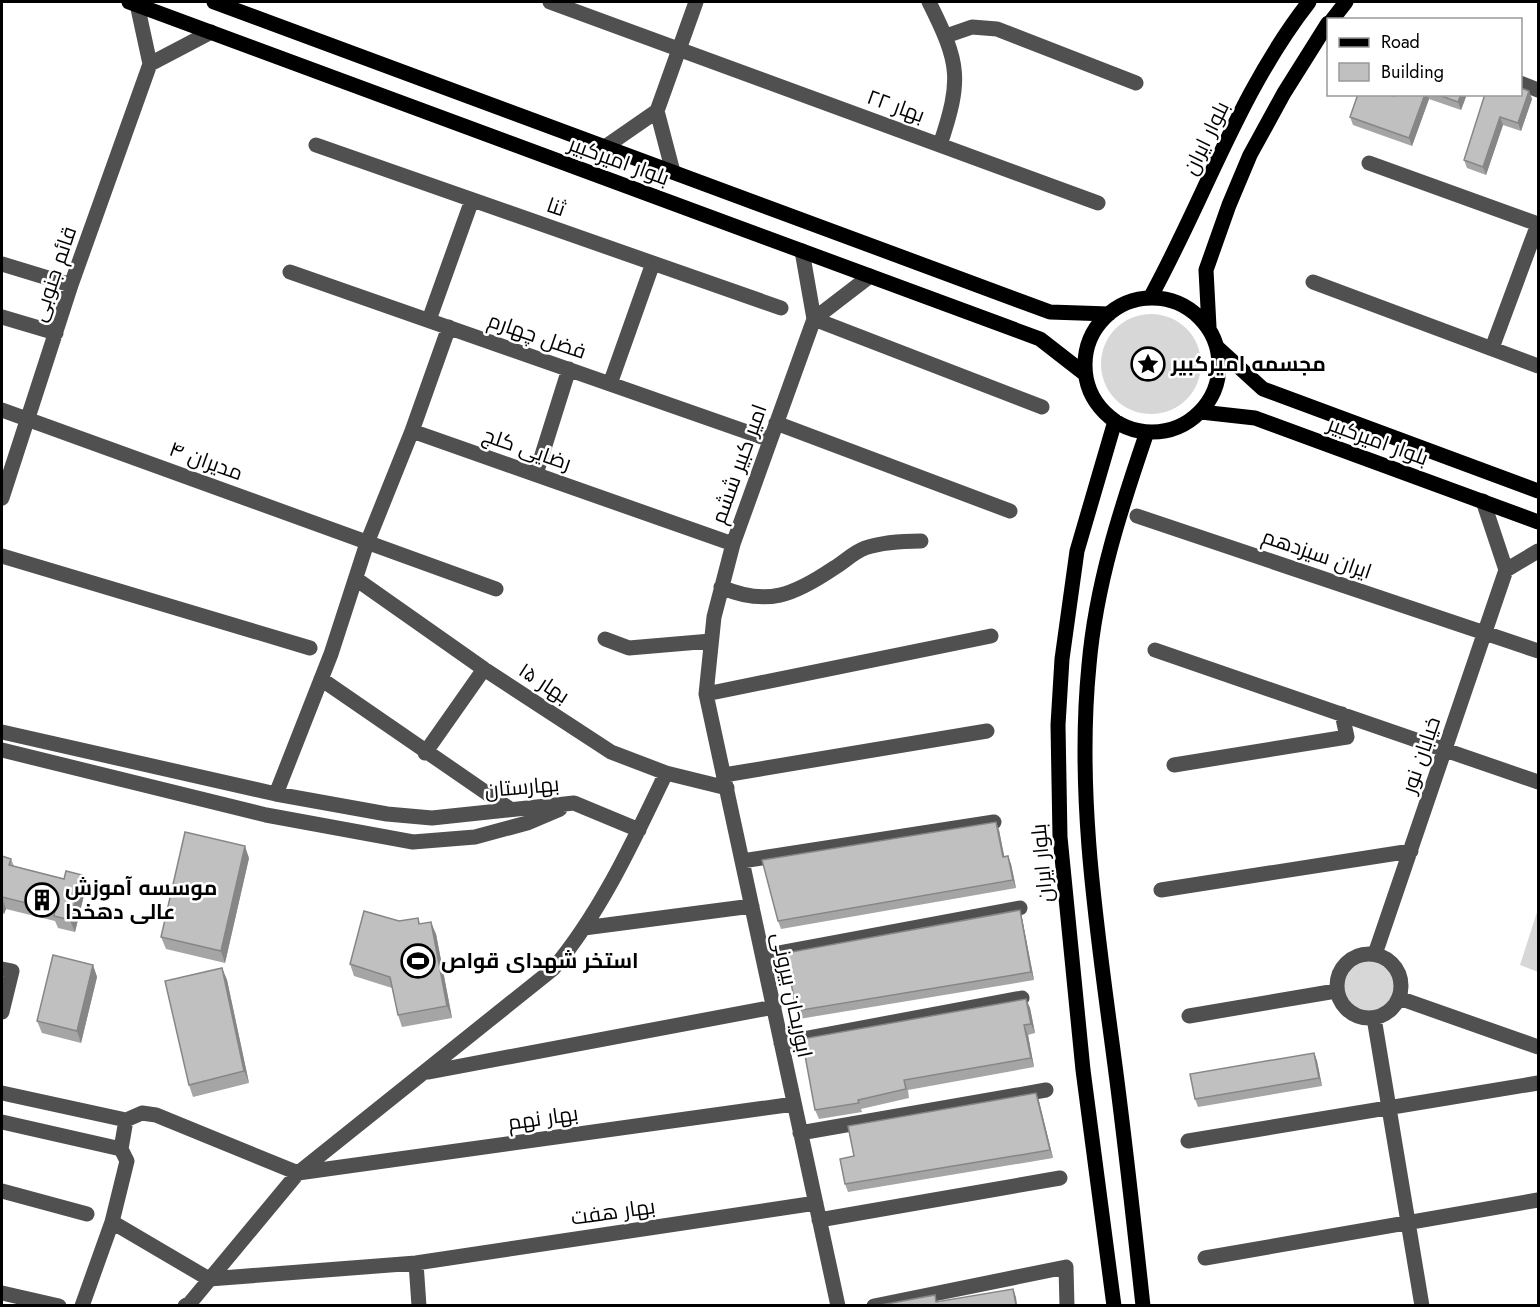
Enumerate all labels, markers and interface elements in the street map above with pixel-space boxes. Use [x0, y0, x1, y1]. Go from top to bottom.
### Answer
legend [1327, 18, 1522, 96]
text: Road [1381, 29, 1420, 55]
text: Building [1381, 59, 1444, 85]
street label: بهار ۲۲ [863, 82, 929, 130]
street label: بلوار ایران [1175, 96, 1237, 180]
street label: بلوار امیرکبیر [564, 129, 673, 193]
street label: ثنا [543, 190, 570, 224]
street label: قائم جنوبی [24, 222, 84, 326]
street label: فضل چهارم [484, 305, 590, 367]
place icon: مجسمه امیرکبیر [1130, 346, 1166, 382]
place label: مجسمه امیرکبیر [1170, 349, 1326, 379]
street label: امیر کبیر ششم [703, 400, 775, 528]
street label: بلوار امیرکبیر [1323, 409, 1432, 473]
street label: رضایی کلج [479, 420, 575, 478]
street label: مدیران ۴ [165, 434, 247, 488]
street label: ایران سیزدهم [1258, 521, 1376, 587]
street label: بهار ۱۵ [513, 655, 575, 711]
street label: خیابان نور [1394, 713, 1448, 798]
street label: بهارستان [483, 769, 561, 805]
street label: بلوار ایران [1024, 822, 1060, 904]
place label: موسسه آموزش عالی دهخدا [65, 873, 217, 927]
building icon: موسسه آموزش عالی دهخدا [24, 882, 60, 918]
street label: ابوریحان بیرونی [764, 930, 820, 1060]
sports icon: استخر شهدای قواص [400, 943, 436, 979]
place label: استخر شهدای قواص [441, 946, 639, 976]
street label: بهار نهم [506, 1098, 580, 1138]
street label: بهار هفت [569, 1191, 657, 1233]

